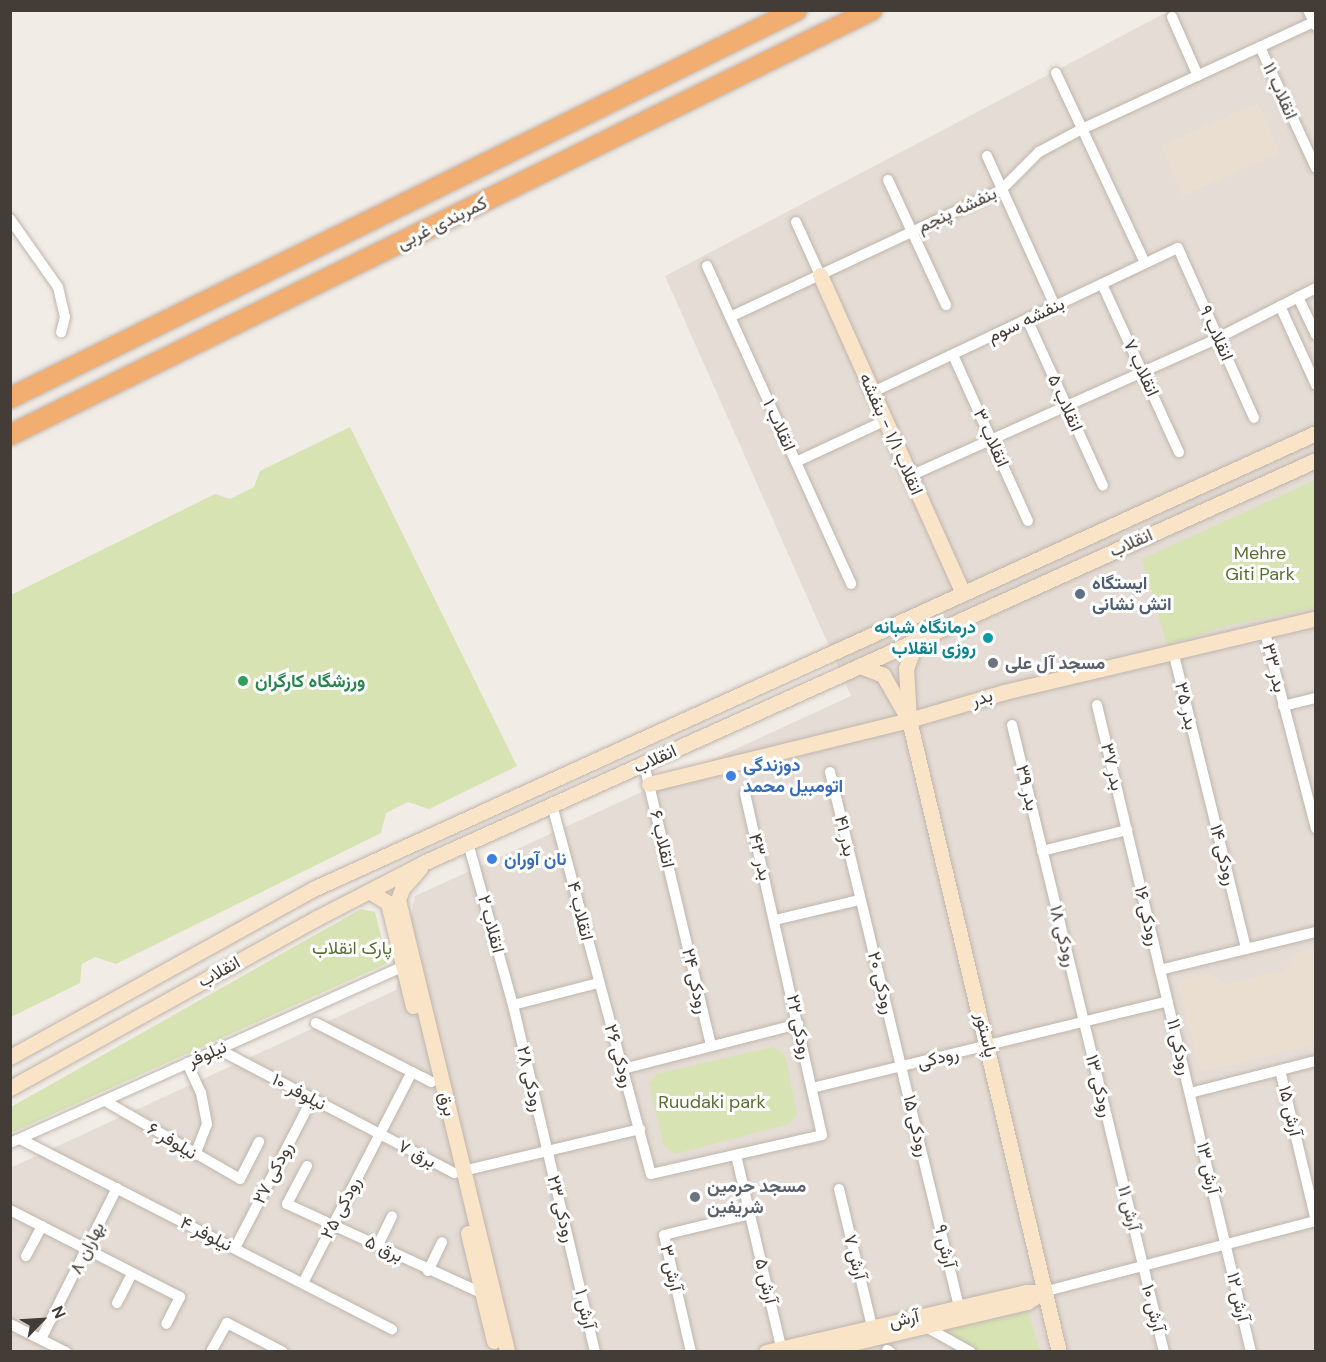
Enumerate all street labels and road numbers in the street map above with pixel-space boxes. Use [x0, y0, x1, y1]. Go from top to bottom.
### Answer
street label: انقلاب ۱۱ [1258, 59, 1302, 123]
street label: بنفشه پنجم [914, 182, 1000, 238]
street label: کمربندی غربی [393, 192, 491, 254]
street label: بنفشه سوم [984, 293, 1068, 347]
street label: انقلاب ۹ [1194, 302, 1238, 364]
street label: انقلاب ۷ [1118, 336, 1164, 400]
street label: انقلاب ۱/۱ - بنفشه [854, 370, 928, 498]
street label: انقلاب ۵ [1043, 371, 1087, 435]
street label: انقلاب ۱ [758, 396, 800, 454]
street label: انقلاب ۳ [969, 406, 1013, 470]
street label: انقلاب [1106, 524, 1156, 562]
street label: بدر ۳۳ [1258, 641, 1290, 695]
street label: بدر ۳۵ [1170, 680, 1202, 732]
street label: بدر [969, 685, 995, 711]
street label: انقلاب [630, 740, 680, 778]
street label: بدر ۳۷ [1096, 741, 1128, 793]
street label: بدر ۳۹ [1011, 763, 1043, 813]
street label: انقلاب ۶ [645, 808, 679, 870]
street label: بدر ۴۱ [830, 813, 860, 859]
street label: رودکی ۱۴ [1205, 822, 1241, 888]
street label: بدر ۴۳ [744, 831, 776, 883]
street label: انقلاب ۴ [562, 879, 598, 943]
street label: رودکی ۱۶ [1130, 884, 1164, 948]
street label: انقلاب ۲ [473, 893, 509, 955]
street label: رودکی ۱۸ [1045, 903, 1081, 969]
street label: رودکی ۲۴ [677, 946, 713, 1016]
street label: رودکی ۲۰ [863, 949, 899, 1017]
street label: انقلاب [194, 952, 244, 992]
street label: رودکی ۲۲ [782, 993, 816, 1061]
street label: پاستور [970, 1011, 1002, 1059]
street label: رودکی ۱۱ [1162, 1017, 1196, 1077]
street label: رودکی ۲۶ [600, 1022, 638, 1090]
street label: نیلوفر [184, 1036, 230, 1072]
street label: رودکی [915, 1042, 961, 1074]
street label: رودکی ۲۸ [512, 1044, 548, 1114]
street label: رودکی ۱۳ [1081, 1052, 1117, 1120]
street label: نیلوفر ۱۰ [268, 1069, 330, 1115]
street label: آرش ۱۵ [1274, 1084, 1306, 1138]
street label: برق [434, 1090, 460, 1118]
street label: رودکی ۱۵ [898, 1093, 934, 1159]
street label: نیلوفر ۶ [143, 1118, 201, 1164]
street label: برق ۷ [394, 1135, 440, 1173]
street label: رودکی ۲۷ [248, 1138, 298, 1208]
street label: آرش ۱۳ [1192, 1140, 1224, 1196]
street label: رودکی ۲۵ [316, 1173, 366, 1243]
street label: رودکی ۲۳ [542, 1173, 580, 1245]
street label: آرش ۱۱ [1113, 1183, 1145, 1233]
street label: نیلوفر ۴ [176, 1212, 236, 1256]
street label: بهاران ۸ [65, 1218, 109, 1278]
street label: آرش ۹ [930, 1222, 960, 1270]
street label: برق ۵ [361, 1231, 407, 1267]
street label: آرش ۷ [839, 1232, 871, 1282]
street label: آرش ۳ [655, 1243, 687, 1293]
street label: آرش ۵ [750, 1256, 782, 1306]
street label: آرش ۱۲ [1222, 1270, 1254, 1324]
street label: آرش ۱۰ [1137, 1282, 1169, 1334]
street label: آرش ۱ [570, 1287, 600, 1331]
street label: آرش [887, 1305, 921, 1333]

